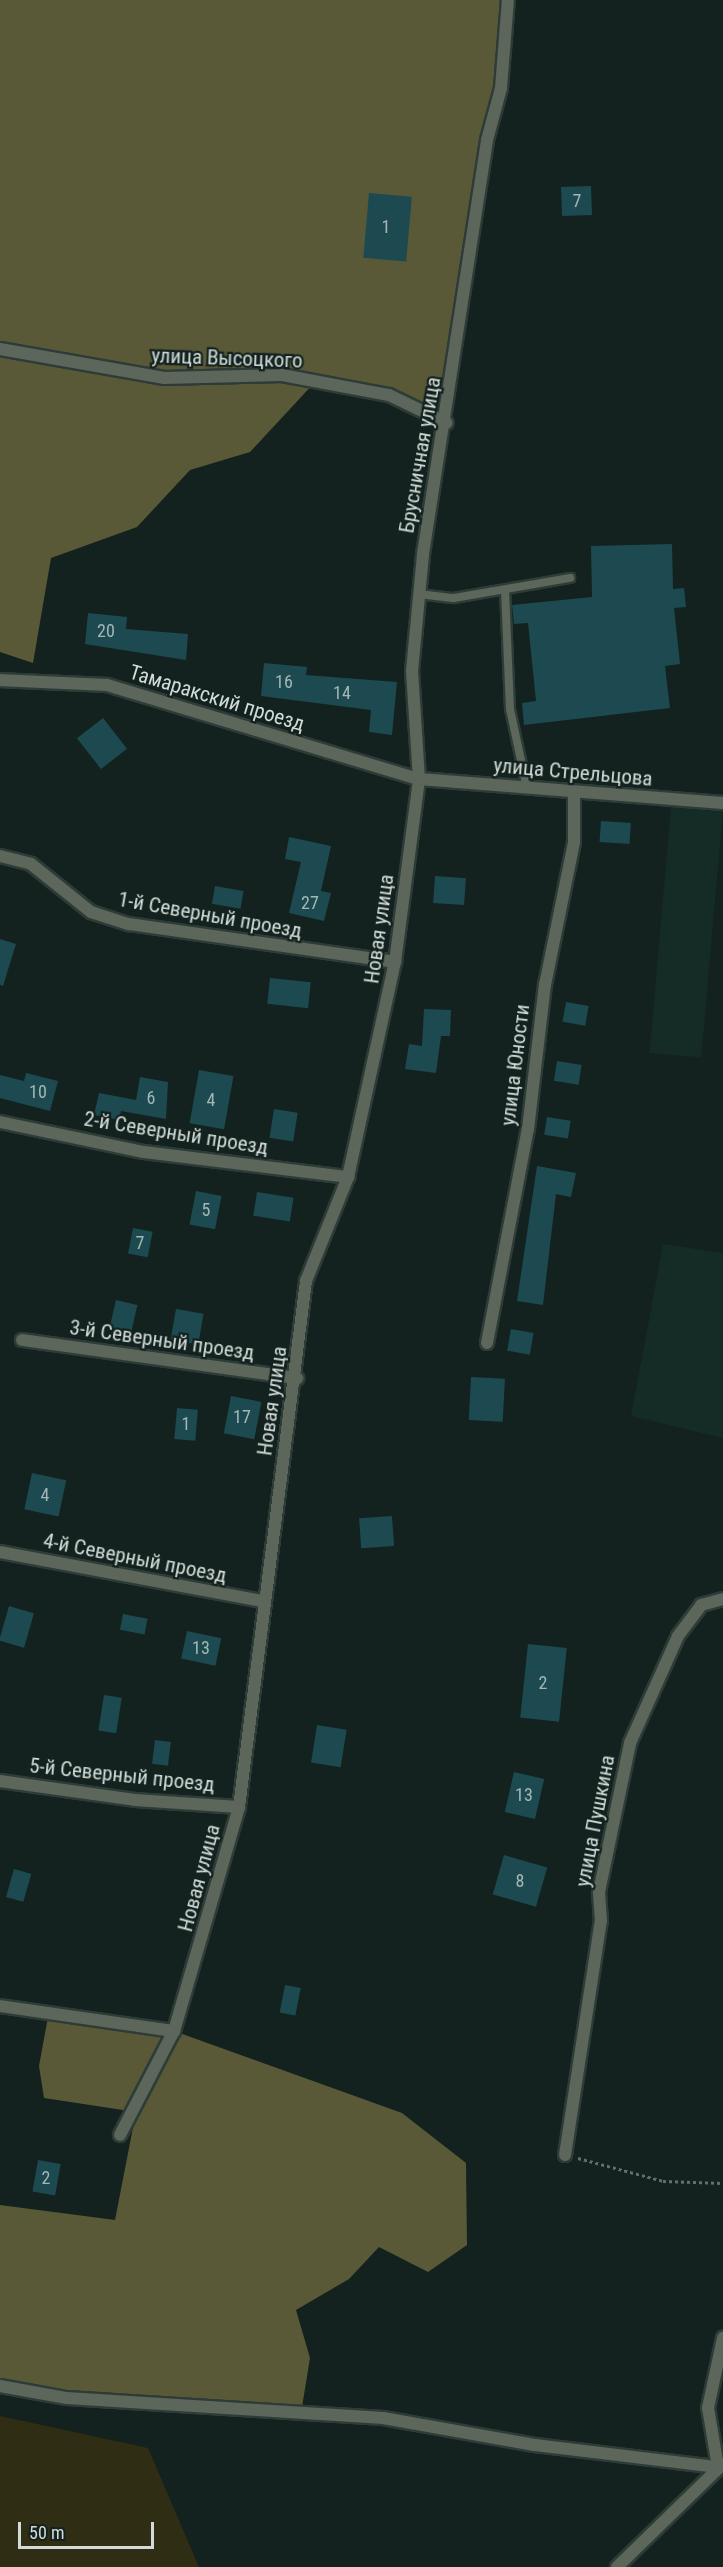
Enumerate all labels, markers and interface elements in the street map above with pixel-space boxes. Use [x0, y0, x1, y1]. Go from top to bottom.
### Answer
house number: 7 [573, 190, 581, 212]
house number: 1 [382, 216, 390, 238]
street label: улица Высоцкого [151, 343, 303, 373]
street label: Брусничная улица [394, 375, 446, 535]
house number: 20 [97, 620, 115, 642]
street label: Тамаракский проезд [126, 659, 308, 737]
house number: 16 [275, 671, 293, 693]
house number: 14 [333, 682, 351, 704]
street label: улица Стрельцова [492, 752, 654, 792]
street label: Новая улица [359, 873, 399, 985]
street label: 1-й Северный проезд [116, 886, 304, 944]
house number: 27 [301, 892, 319, 914]
street label: улица Юности [495, 1003, 535, 1127]
house number: 10 [29, 1081, 47, 1103]
house number: 6 [147, 1087, 155, 1109]
house number: 4 [207, 1089, 215, 1111]
street label: 2-й Северный проезд [82, 1106, 270, 1160]
house number: 5 [202, 1199, 210, 1221]
house number: 7 [136, 1232, 144, 1254]
street label: 3-й Северный проезд [68, 1315, 256, 1365]
street label: Новая улица [252, 1345, 292, 1457]
house number: 17 [233, 1406, 251, 1428]
house number: 1 [182, 1413, 190, 1435]
house number: 4 [41, 1484, 49, 1506]
street label: 4-й Северный проезд [41, 1528, 229, 1588]
house number: 13 [192, 1637, 210, 1659]
house number: 2 [539, 1672, 547, 1694]
street label: 5-й Северный проезд [28, 1753, 216, 1797]
street label: улица Пушкина [570, 1753, 620, 1889]
house number: 13 [515, 1784, 533, 1806]
street label: Новая улица [173, 1822, 225, 1934]
house number: 8 [516, 1870, 524, 1892]
house number: 2 [42, 2167, 50, 2189]
scale bar [21, 2510, 158, 2548]
text: 50 m [29, 2522, 64, 2543]

